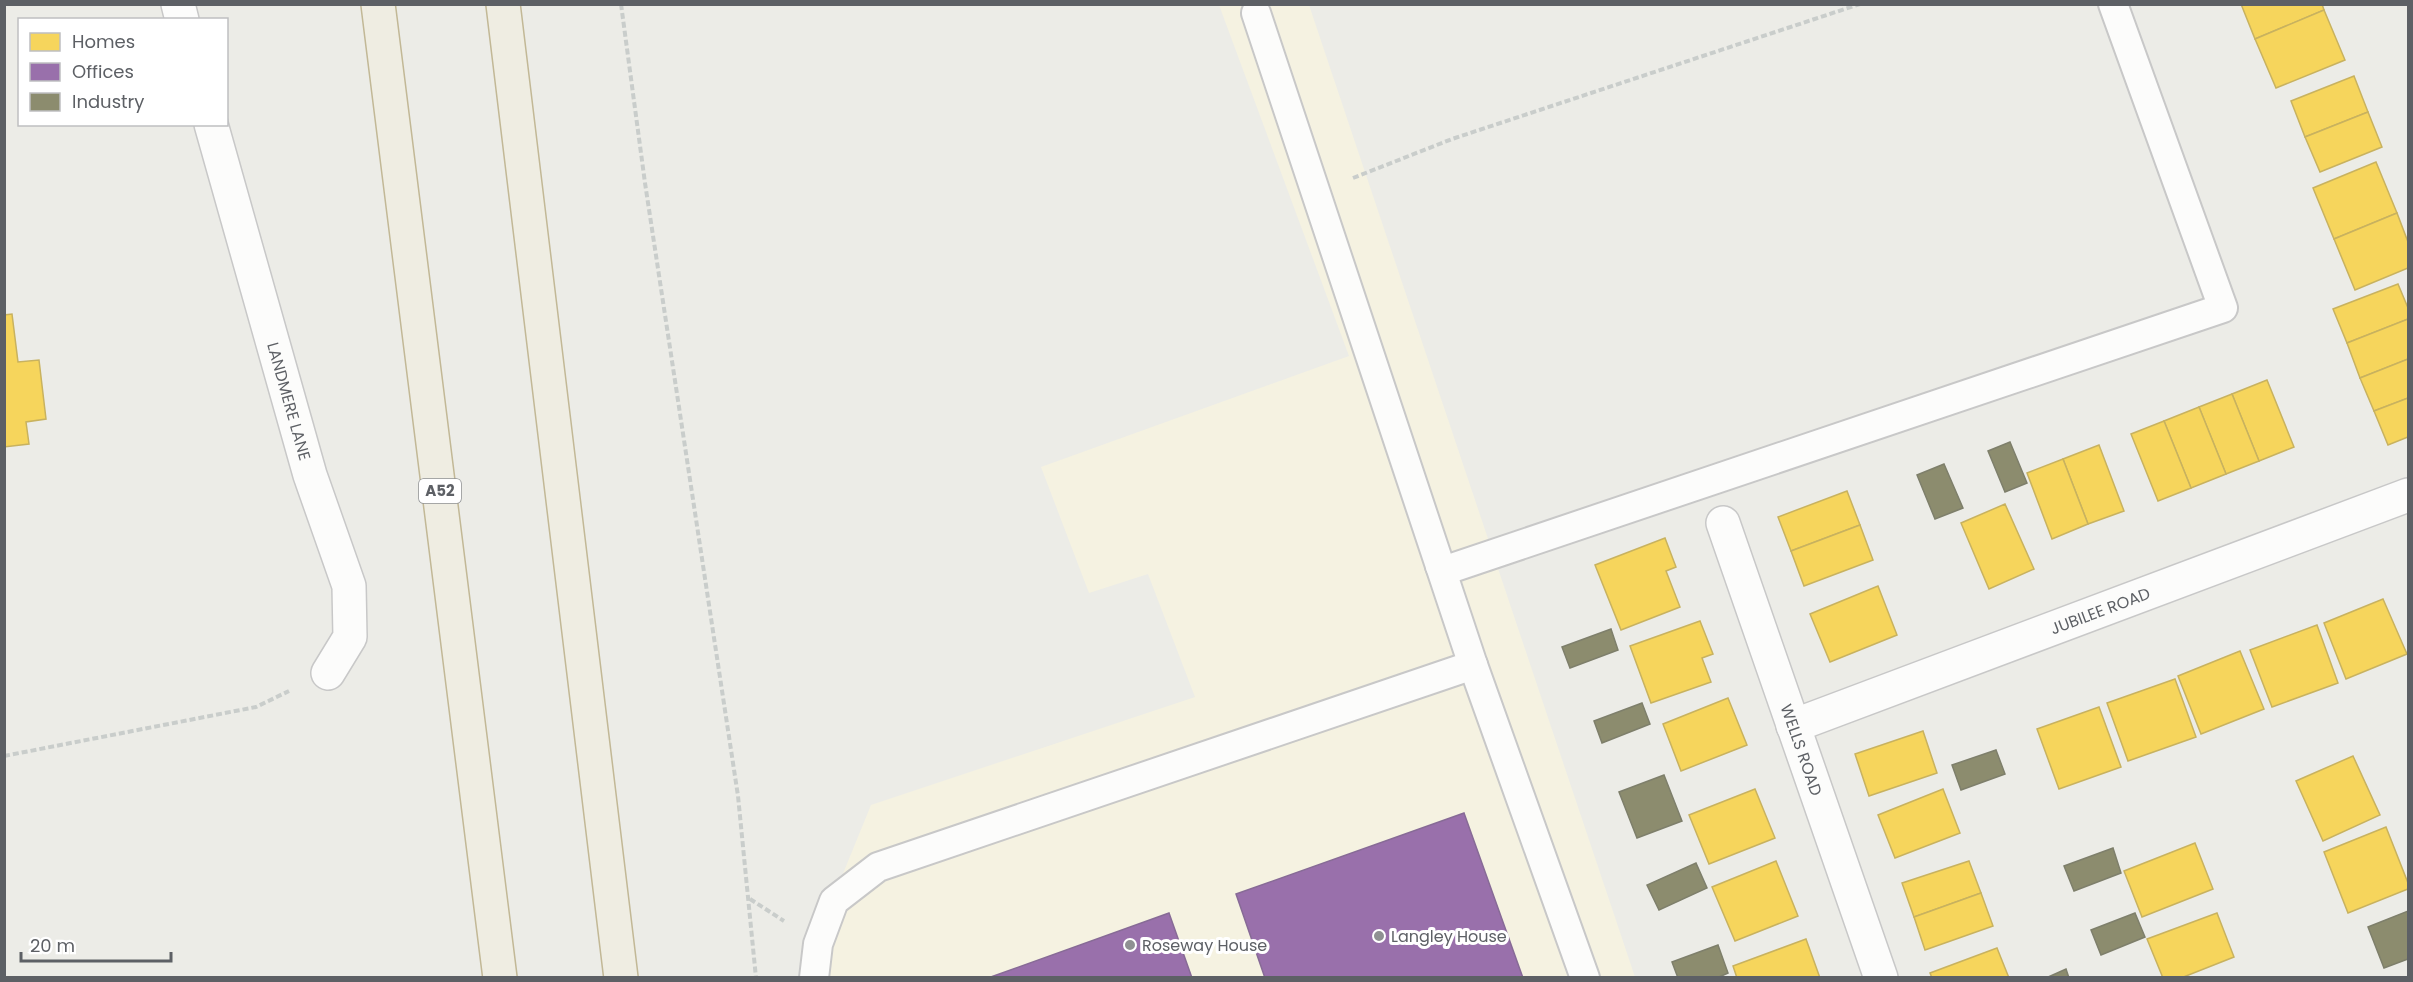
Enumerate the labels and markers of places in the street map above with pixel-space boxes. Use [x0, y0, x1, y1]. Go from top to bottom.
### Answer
place label: Langley House [1391, 925, 1507, 948]
marker: Langley House [1372, 929, 1386, 943]
place label: Roseway House [1142, 934, 1267, 957]
marker: Roseway House [1123, 938, 1137, 952]

